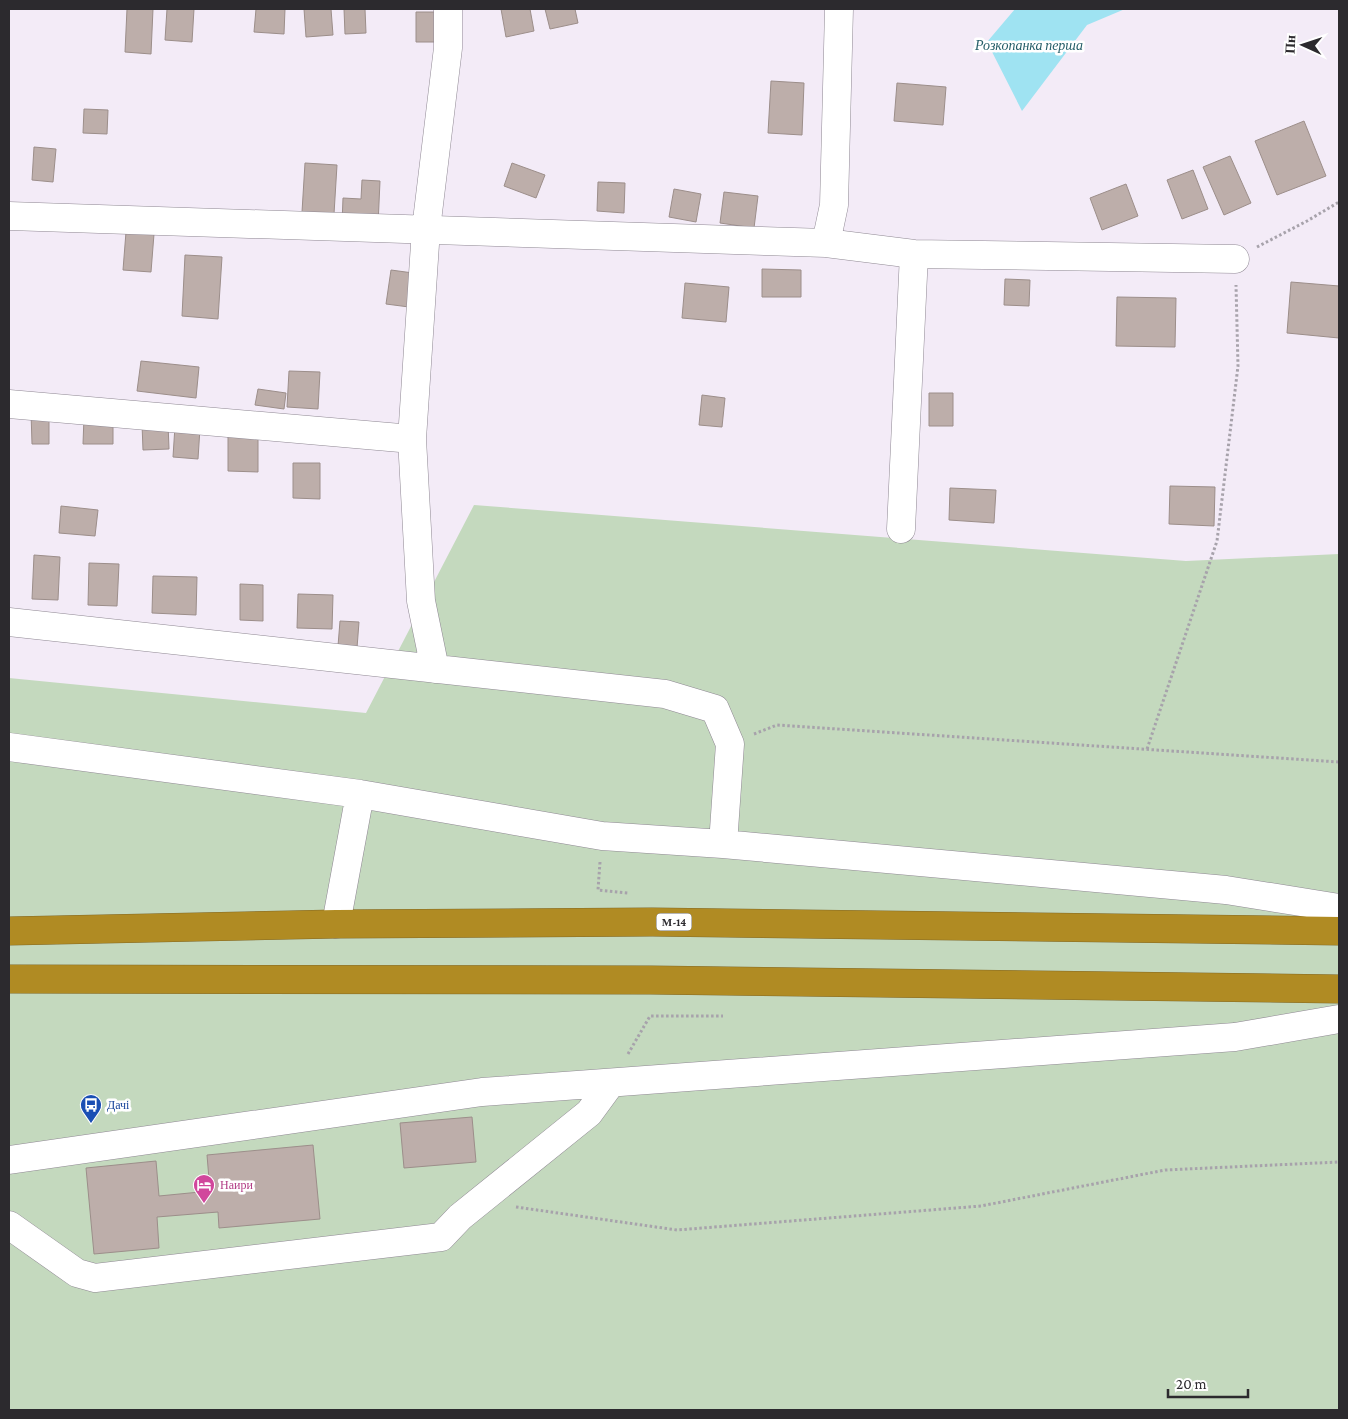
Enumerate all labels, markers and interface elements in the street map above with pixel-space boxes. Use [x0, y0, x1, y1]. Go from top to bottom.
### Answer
north arrow [1278, 20, 1328, 70]
text: Пн [1282, 34, 1299, 54]
water label: Розкопанка перша [974, 37, 1083, 53]
road number: М-14 [656, 914, 692, 930]
bus stop icon: Дачі [79, 1093, 103, 1124]
place label: Дачі [107, 1098, 130, 1112]
hotel icon: Наири [192, 1173, 216, 1204]
place label: Наири [220, 1178, 253, 1192]
scale bar [1168, 1366, 1248, 1398]
text: 20 m [1176, 1376, 1207, 1392]

